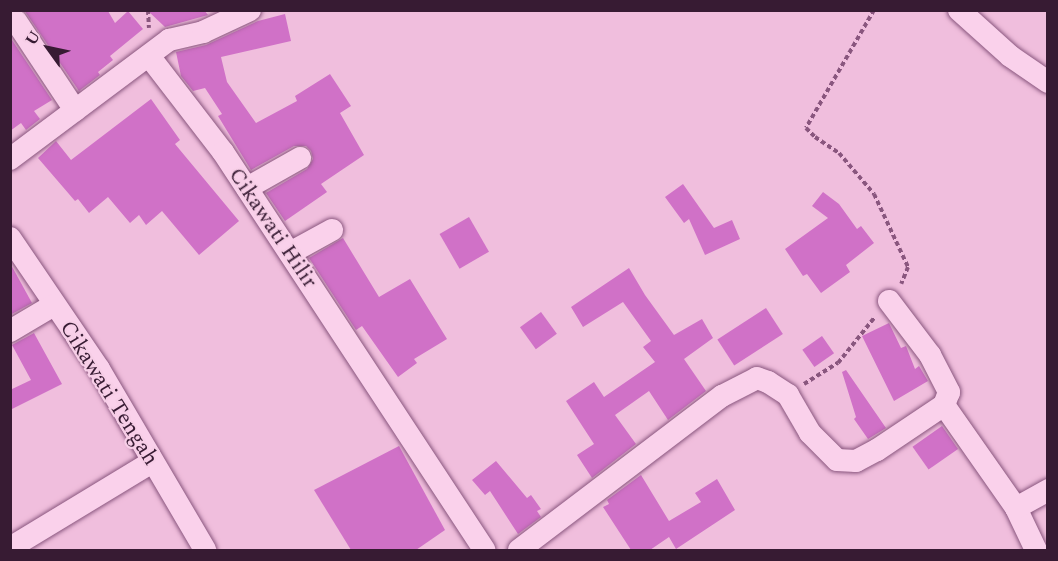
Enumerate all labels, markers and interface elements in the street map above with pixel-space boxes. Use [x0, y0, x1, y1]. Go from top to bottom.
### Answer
north arrow [18, 18, 78, 78]
text: U [19, 26, 47, 50]
street label: Cikawati Hilir [223, 163, 323, 293]
street label: Cikawati Tengah [54, 316, 164, 470]

